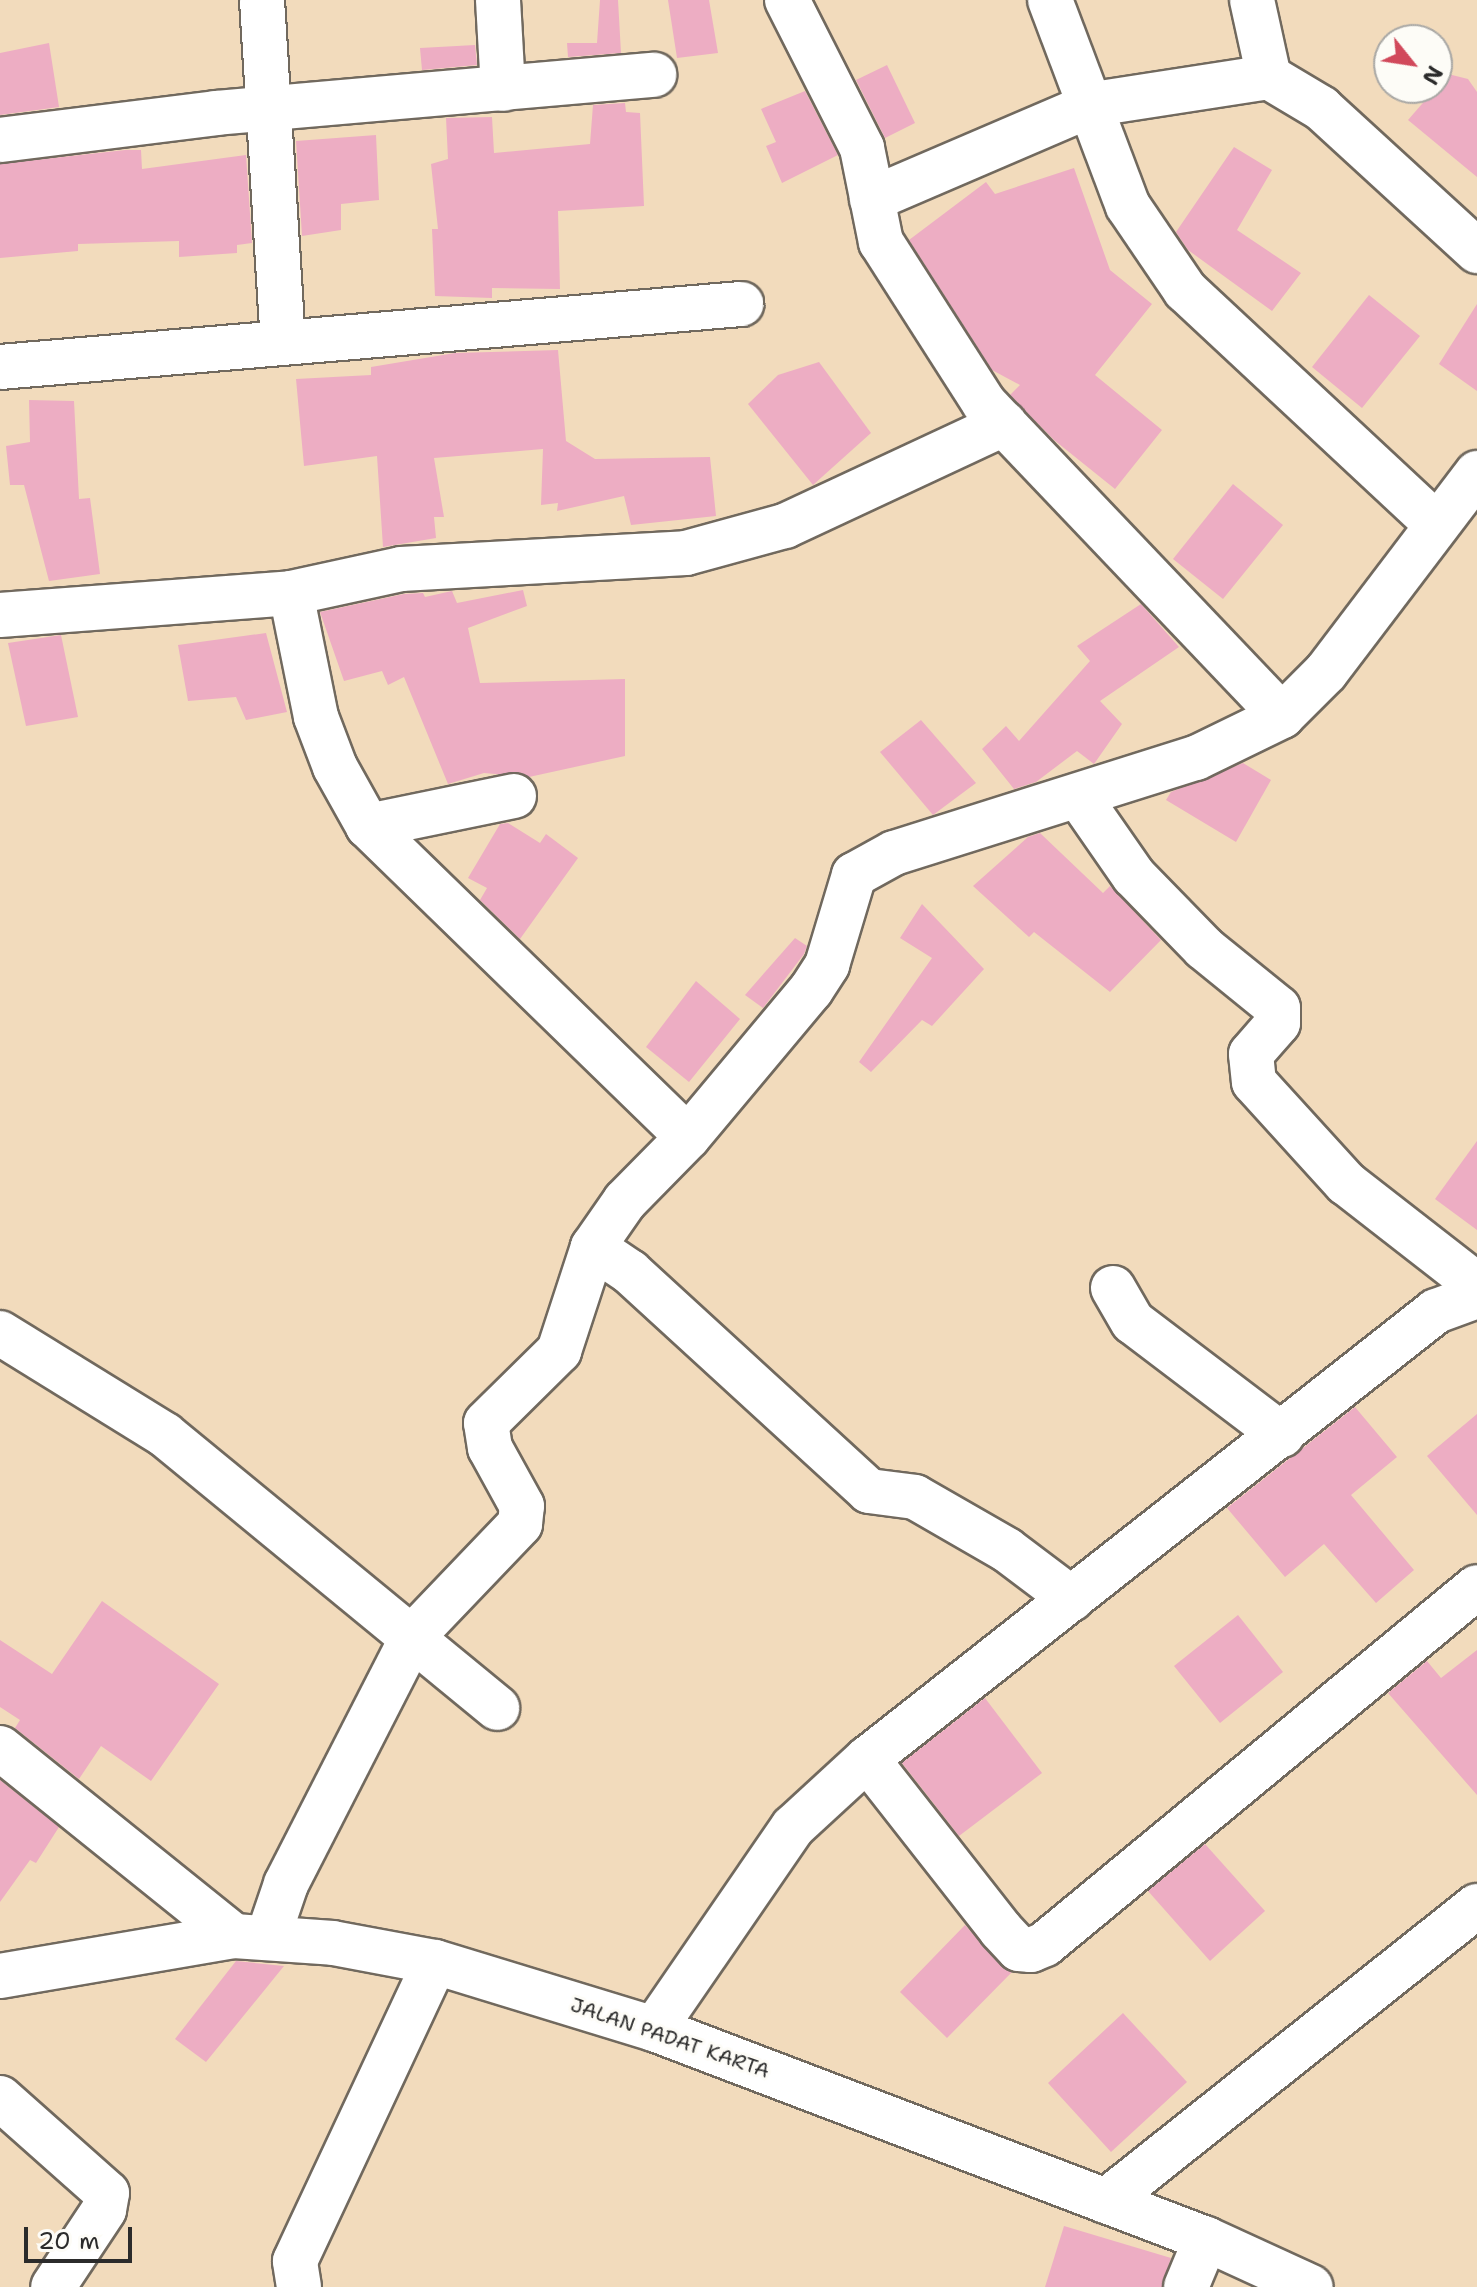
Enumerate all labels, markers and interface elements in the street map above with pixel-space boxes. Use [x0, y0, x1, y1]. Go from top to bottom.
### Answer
north arrow [1373, 24, 1453, 104]
text: N [1416, 60, 1449, 90]
street label: JALAN PADAT KARTA [567, 1993, 773, 2083]
scale bar [28, 2211, 136, 2261]
text: 20 m [38, 2225, 100, 2257]

